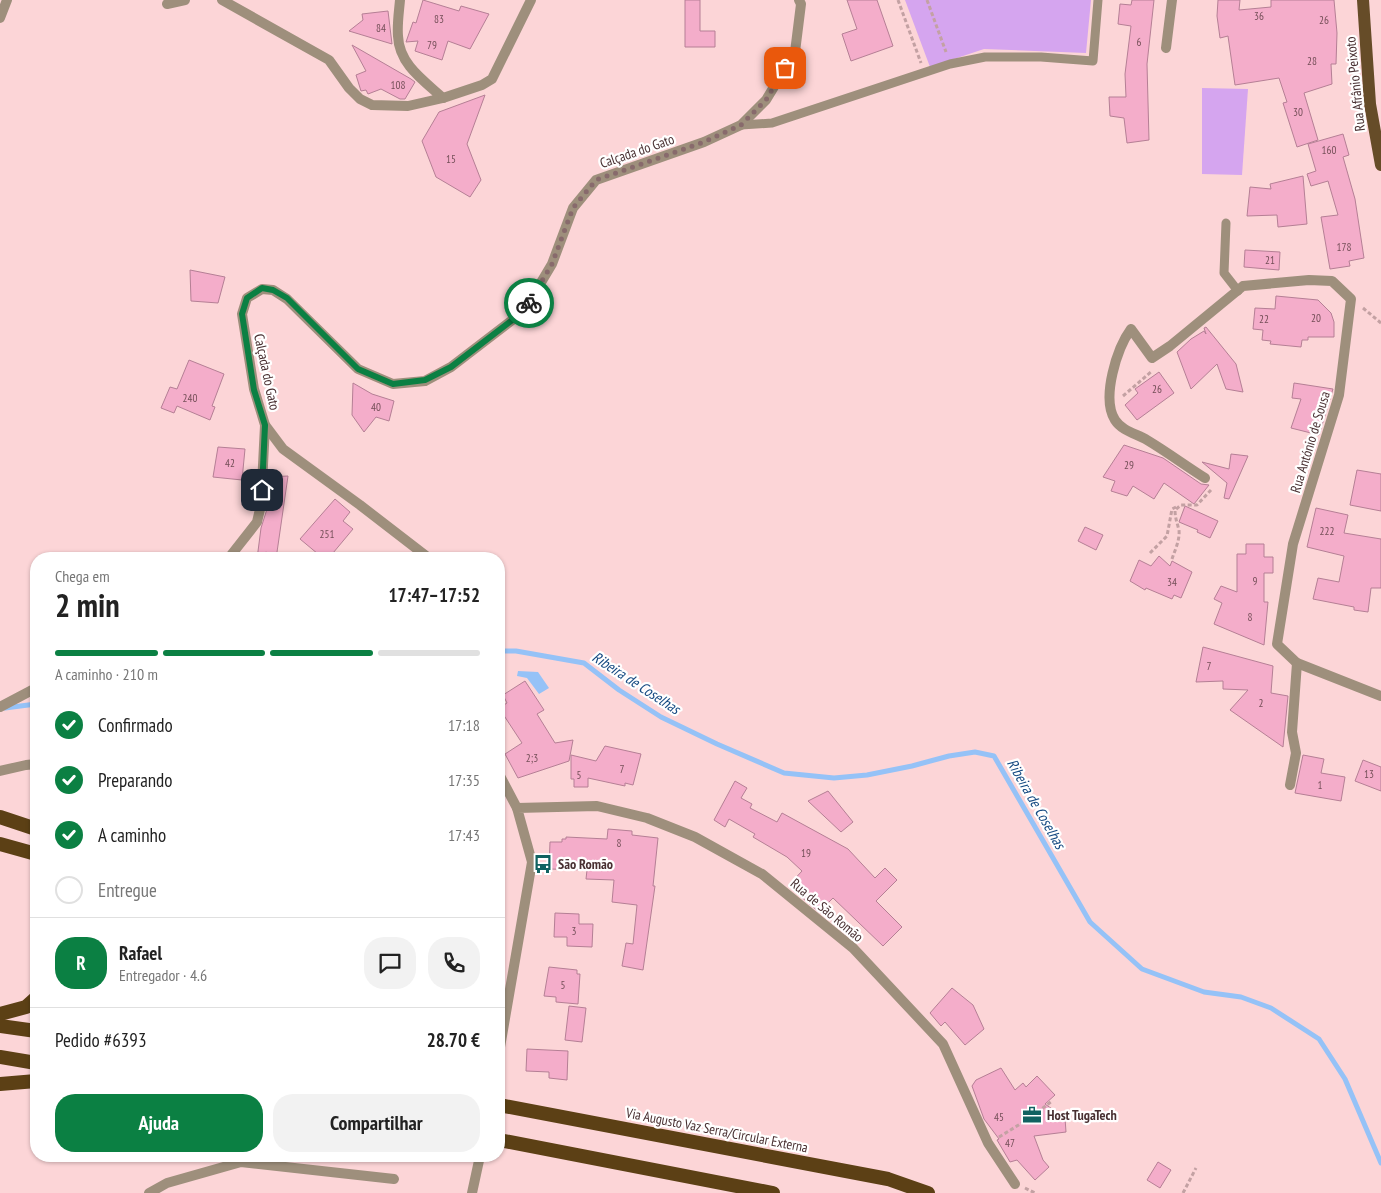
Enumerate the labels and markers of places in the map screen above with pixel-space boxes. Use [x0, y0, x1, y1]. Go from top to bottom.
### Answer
pin [764, 47, 806, 89]
pin [241, 469, 283, 511]
bus stop icon: São Romão [532, 853, 554, 875]
place label: São Romão [558, 855, 613, 873]
office icon: Host TugaTech [1021, 1104, 1043, 1126]
place label: Host TugaTech [1047, 1106, 1117, 1124]

